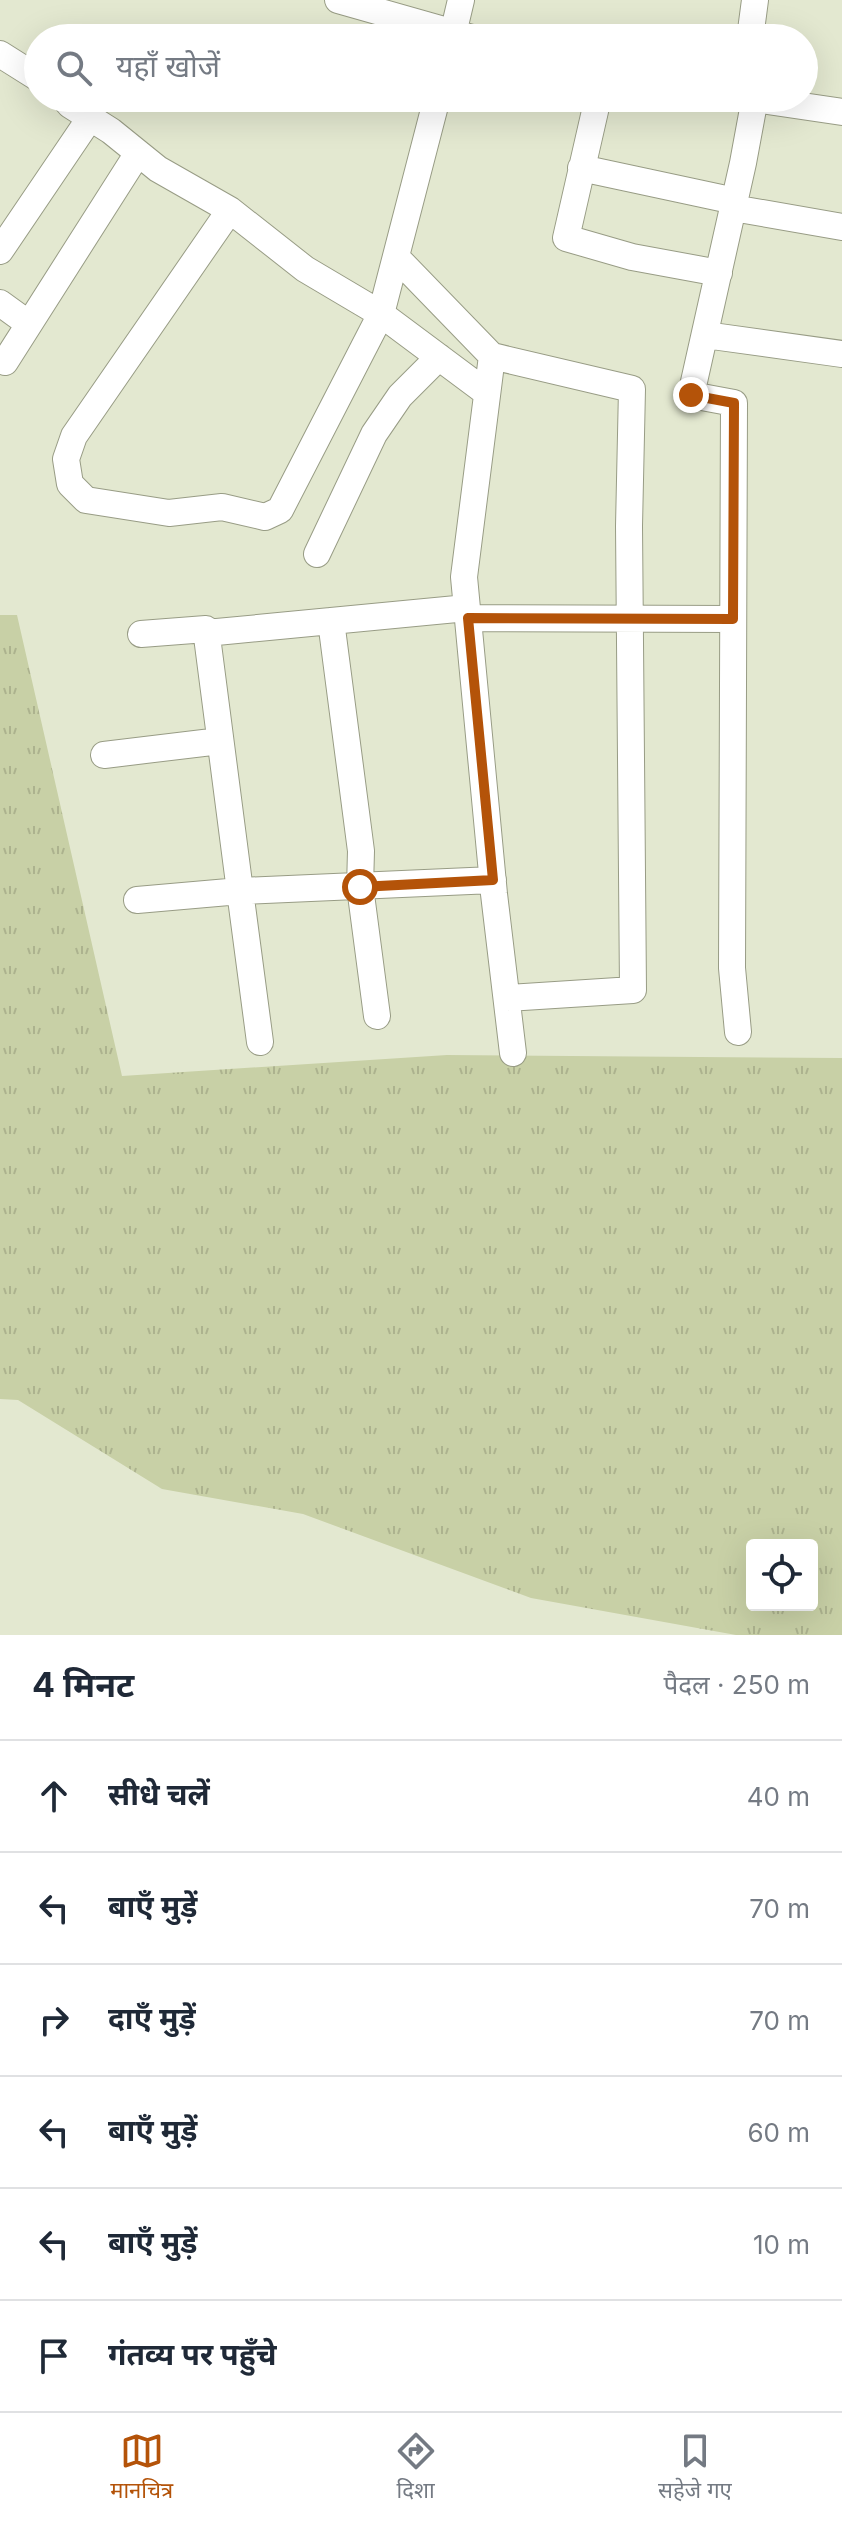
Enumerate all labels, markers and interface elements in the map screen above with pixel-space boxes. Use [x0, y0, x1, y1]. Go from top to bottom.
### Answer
search box [24, 24, 818, 112]
icon: search [52, 46, 96, 90]
text: यहाँ खोजें [116, 48, 220, 84]
route end [673, 377, 709, 413]
route start [342, 869, 378, 905]
map controls [746, 1539, 818, 1611]
button: locate [746, 1539, 818, 1611]
text: 4 मिनट [32, 1664, 134, 1705]
text: पैदल · 250 m [664, 1669, 810, 1700]
icon: ahead [32, 1774, 76, 1818]
text: सीधे चलें [108, 1776, 210, 1812]
text: 40 m [747, 1781, 810, 1812]
icon: left [32, 1886, 76, 1930]
text: बाएँ मुड़ें [108, 1888, 197, 1924]
text: 70 m [749, 1893, 810, 1924]
icon: right [32, 1998, 76, 2042]
text: दाएँ मुड़ें [108, 2000, 196, 2036]
text: 70 m [749, 2005, 810, 2036]
icon: left [32, 2110, 76, 2154]
text: बाएँ मुड़ें [108, 2112, 197, 2148]
text: 60 m [747, 2117, 810, 2148]
icon: left [32, 2222, 76, 2266]
text: बाएँ मुड़ें [108, 2224, 197, 2260]
text: 10 m [753, 2229, 810, 2260]
icon: arrive [32, 2334, 76, 2378]
text: गंतव्य पर पहुँचे [108, 2336, 276, 2372]
tab: मानचित्र [110, 2429, 173, 2507]
tab: दिशा [394, 2429, 438, 2507]
tab: सहेजे गए [658, 2429, 732, 2507]

